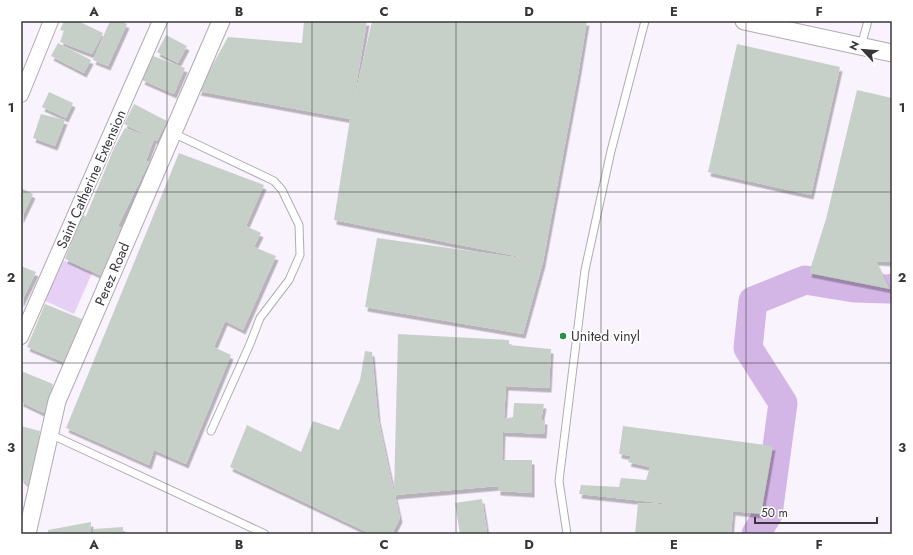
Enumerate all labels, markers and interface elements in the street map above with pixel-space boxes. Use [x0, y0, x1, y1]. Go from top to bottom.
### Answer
text: A [88, 2, 99, 21]
text: B [235, 2, 244, 21]
text: C [379, 2, 389, 21]
text: D [524, 2, 534, 21]
text: E [670, 2, 678, 21]
text: F [815, 2, 823, 21]
north arrow [843, 30, 883, 70]
text: N [845, 38, 863, 53]
text: 1 [8, 98, 14, 117]
text: 1 [899, 98, 905, 117]
street label: Saint Catherine Extension [51, 106, 131, 252]
street label: Perez Road [90, 239, 134, 309]
text: 2 [7, 268, 15, 287]
text: 2 [898, 268, 906, 287]
place label: United vinyl [571, 326, 640, 346]
marker: United vinyl [558, 331, 568, 341]
text: 3 [7, 438, 15, 457]
text: 3 [898, 438, 906, 457]
scale bar [755, 499, 877, 525]
text: 50 m [761, 504, 788, 522]
text: A [88, 535, 99, 554]
text: B [235, 535, 244, 554]
text: C [379, 535, 389, 554]
text: D [524, 535, 534, 554]
text: E [670, 535, 678, 554]
text: F [815, 535, 823, 554]

